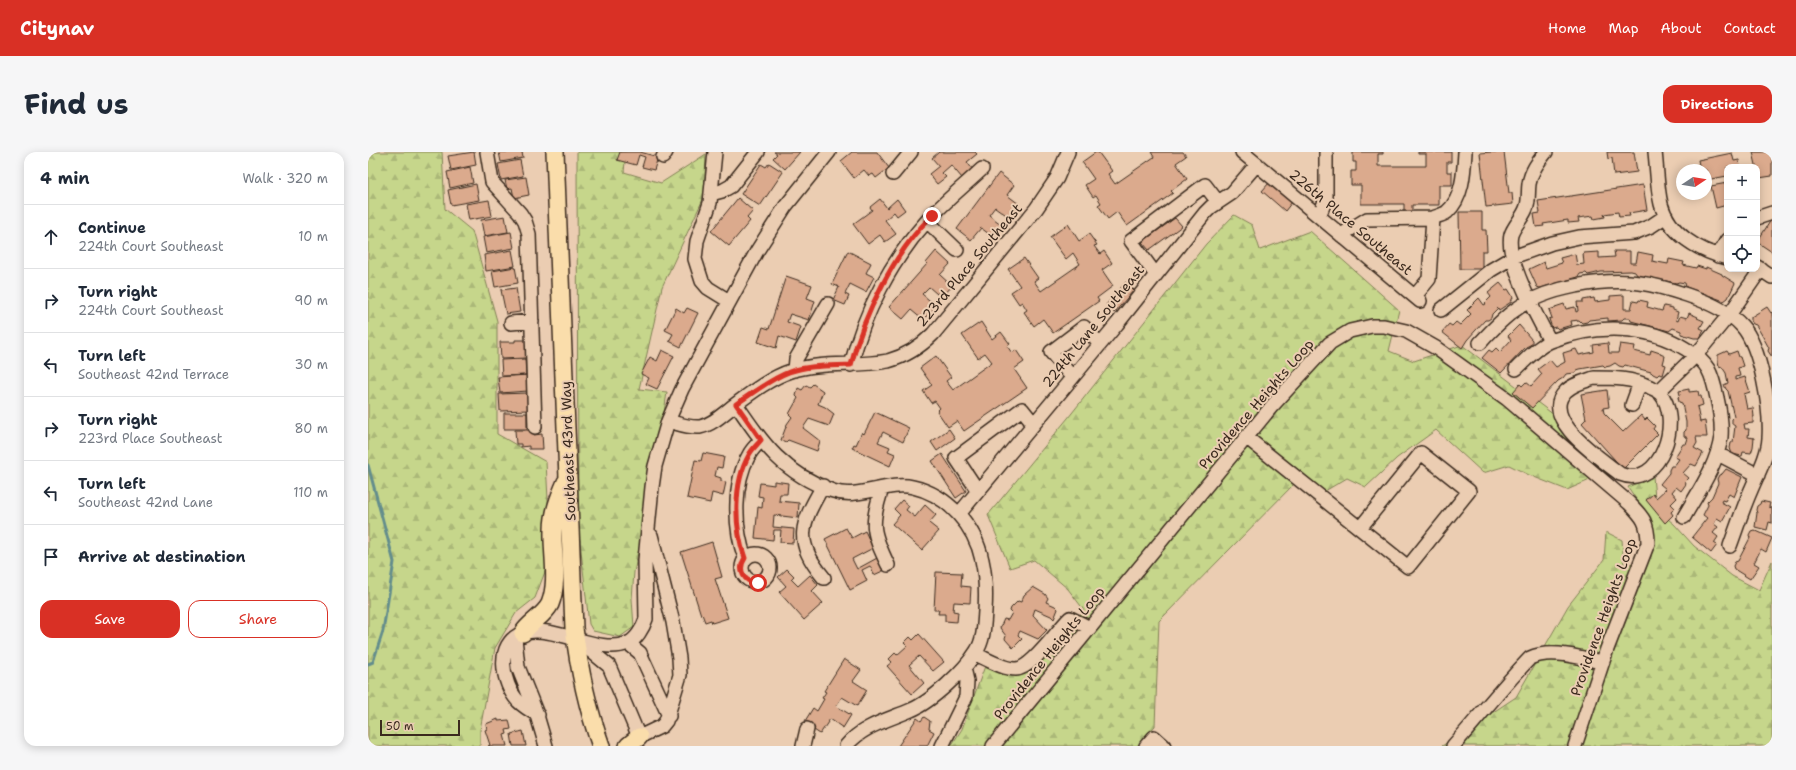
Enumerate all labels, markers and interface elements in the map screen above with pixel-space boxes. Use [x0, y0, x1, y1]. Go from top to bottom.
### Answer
text: Citynav [20, 16, 94, 41]
text: Home [1548, 19, 1587, 37]
text: Map [1609, 19, 1639, 37]
text: About [1661, 19, 1702, 37]
text: Contact [1724, 19, 1776, 37]
text: Find us [24, 85, 129, 123]
button: Directions [1663, 85, 1772, 123]
north arrow [1676, 164, 1712, 200]
map controls [1724, 164, 1760, 272]
button: + [1724, 164, 1760, 200]
street label: 226th Place Southeast [1286, 165, 1416, 279]
text: 4 min [40, 167, 90, 189]
text: Walk · 320 m [242, 170, 328, 187]
street label: 223rd Place Southeast [912, 200, 1026, 330]
button: − [1724, 200, 1760, 236]
route end [923, 207, 941, 225]
text: Continue [78, 218, 146, 238]
icon: ahead [40, 226, 62, 248]
text: 10 m [298, 228, 328, 245]
button: locate [1724, 236, 1760, 272]
text: 224th Court Southeast [78, 238, 224, 255]
street label: 224th Lane Southeast [1038, 261, 1148, 391]
text: Turn right [78, 282, 158, 302]
icon: right [40, 290, 62, 312]
text: 90 m [294, 292, 328, 309]
text: 224th Court Southeast [78, 302, 224, 319]
street label: Providence Heights Loop [1195, 335, 1318, 473]
text: Turn left [78, 346, 146, 366]
icon: left [40, 354, 62, 376]
text: 30 m [294, 356, 328, 373]
text: Southeast 42nd Terrace [78, 366, 229, 383]
street label: Southeast 43rd Way [557, 381, 579, 521]
text: Turn right [78, 410, 158, 430]
icon: right [40, 418, 62, 440]
text: 80 m [294, 420, 328, 437]
text: 223rd Place Southeast [78, 430, 222, 447]
text: Turn left [78, 474, 146, 494]
icon: left [40, 482, 62, 504]
text: 110 m [293, 484, 328, 501]
text: Southeast 42nd Lane [78, 494, 213, 511]
street label: Providence Heights Loop [1566, 536, 1640, 698]
icon: arrive [40, 546, 62, 568]
text: Arrive at destination [78, 547, 246, 567]
route start [749, 574, 767, 592]
street label: Providence Heights Loop [990, 583, 1108, 723]
button: Save [40, 600, 180, 638]
button: Share [188, 600, 328, 638]
scale bar [380, 718, 460, 737]
text: 50 m [386, 719, 414, 734]

